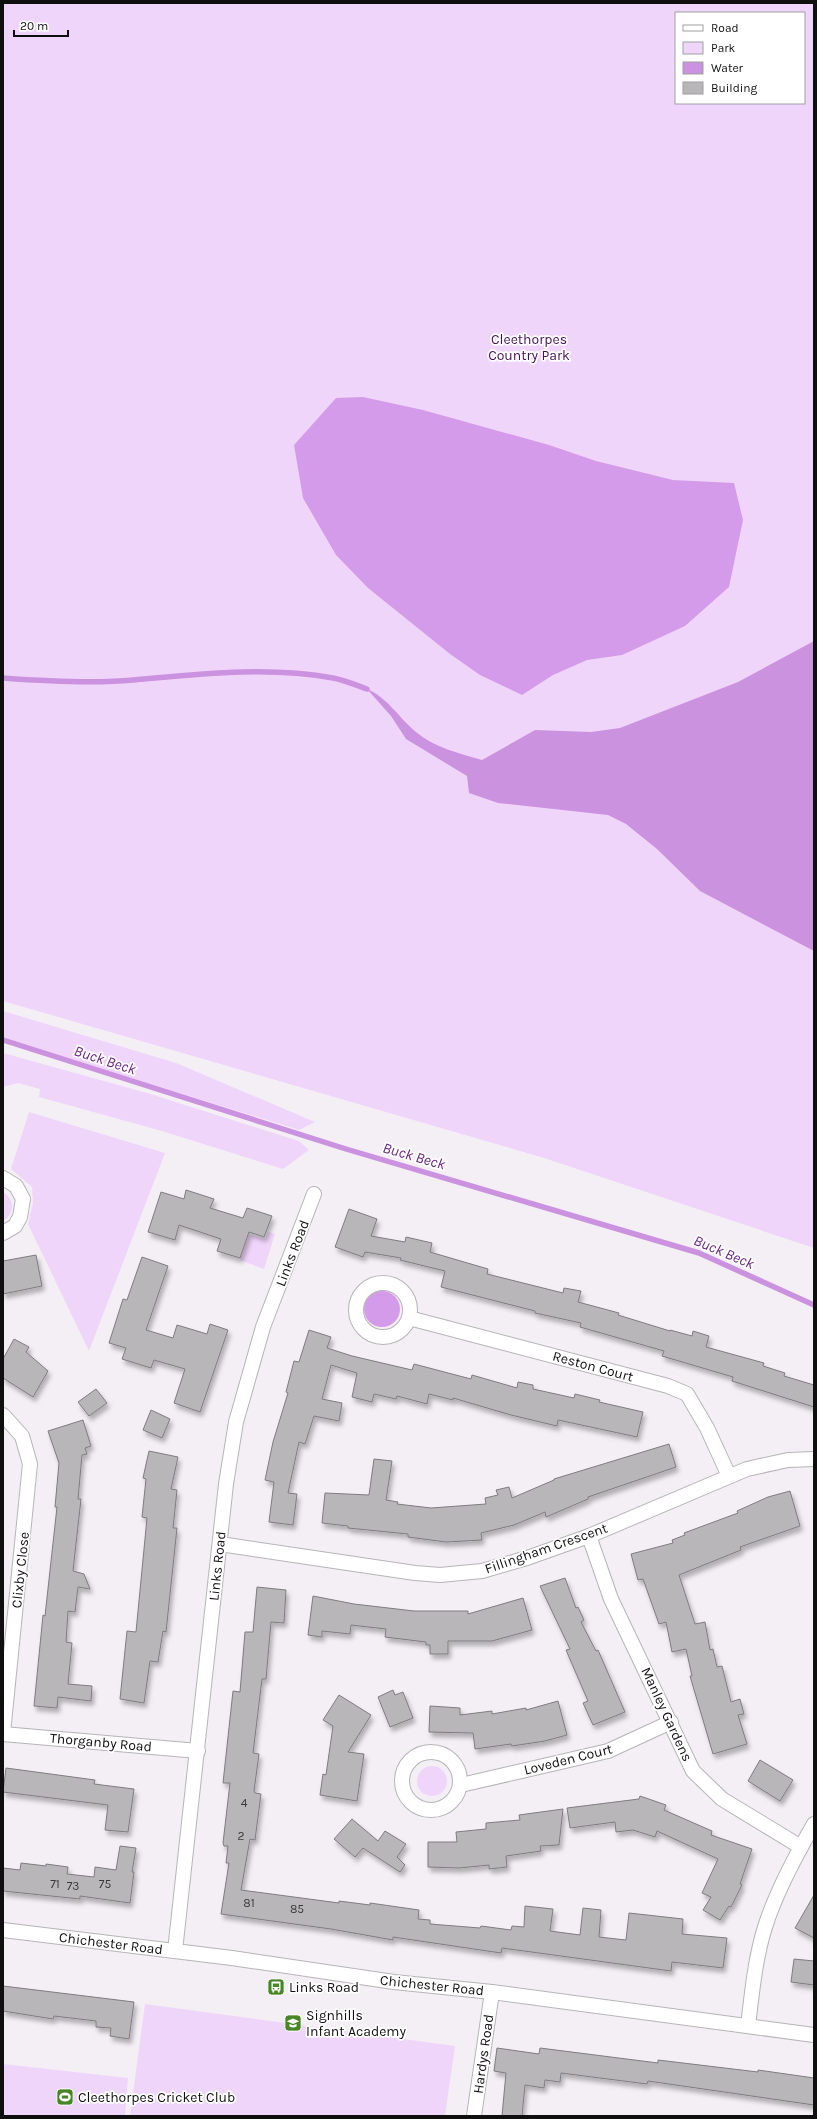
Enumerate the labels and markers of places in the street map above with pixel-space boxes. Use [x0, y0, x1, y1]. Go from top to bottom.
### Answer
bus stop icon: Links Road [266, 1977, 286, 1997]
place label: Links Road [289, 1979, 359, 1996]
place label: Signhills Infant Academy [306, 2007, 406, 2040]
school or university icon: Signhills Infant Academy [283, 2013, 303, 2033]
sports icon: Cleethorpes Cricket Club [55, 2087, 75, 2107]
place label: Cleethorpes Cricket Club [78, 2089, 235, 2106]

